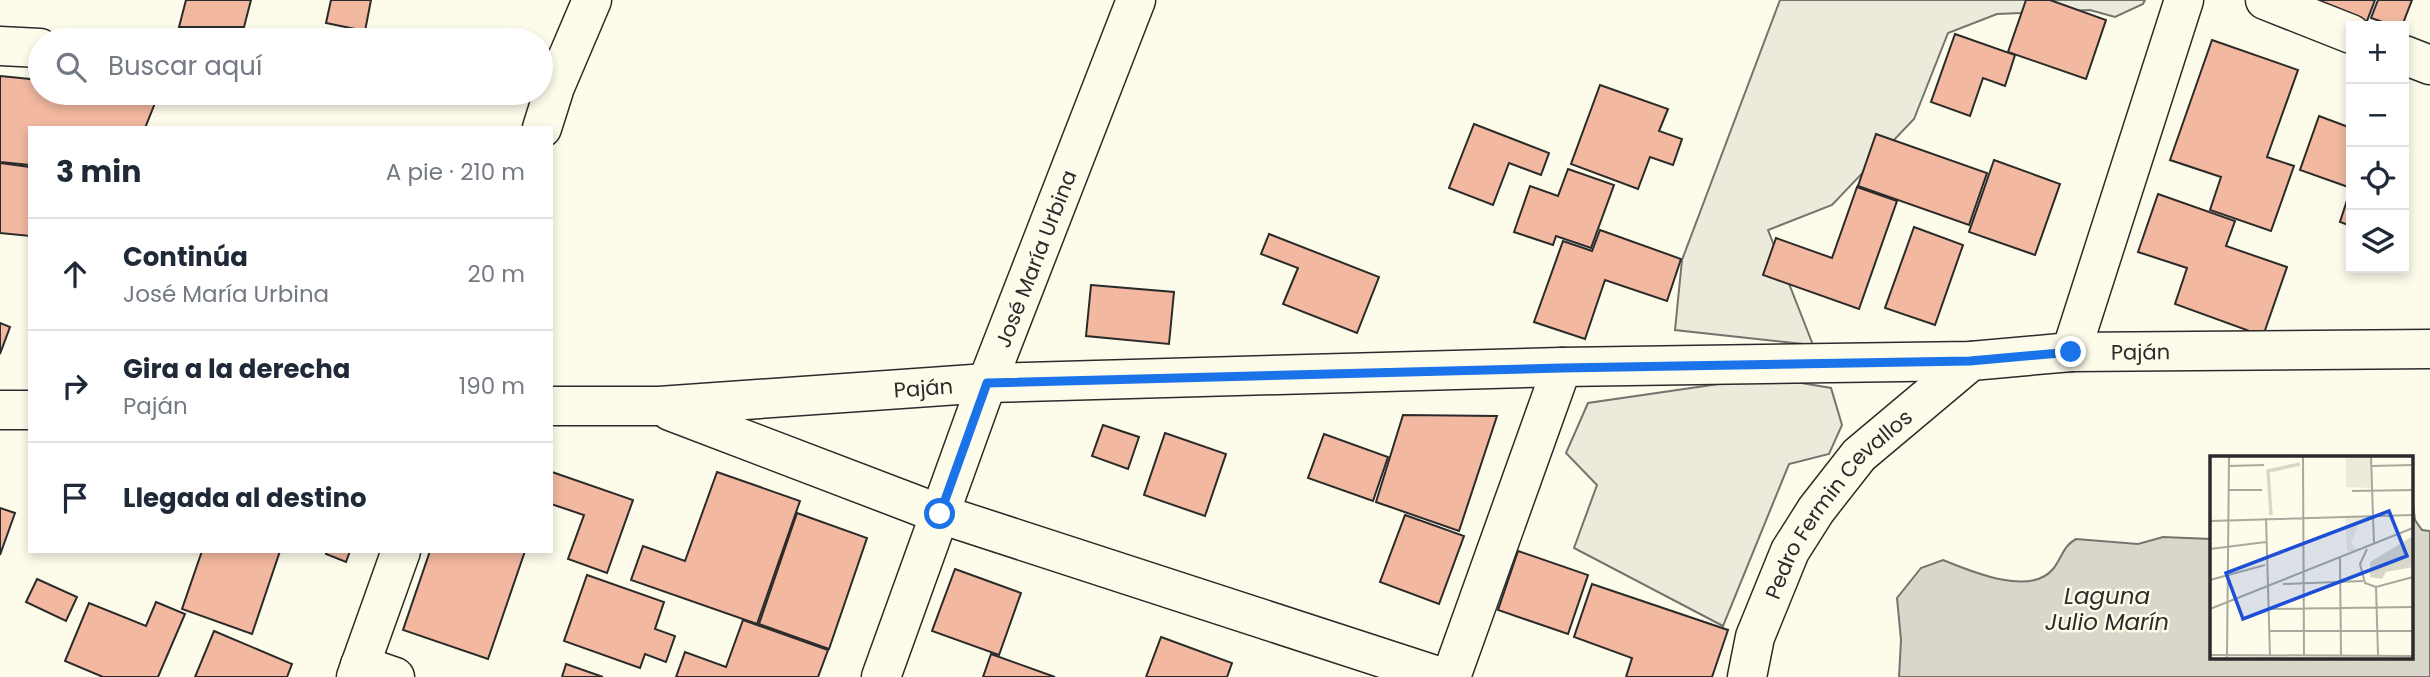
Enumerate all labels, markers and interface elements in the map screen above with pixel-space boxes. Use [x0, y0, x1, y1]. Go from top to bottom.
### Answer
map controls [2346, 21, 2409, 273]
button: + [2346, 21, 2409, 84]
search box [28, 28, 553, 105]
icon: search [52, 48, 90, 86]
text: Buscar aquí [108, 48, 262, 84]
button: − [2346, 84, 2409, 147]
button: locate [2346, 147, 2409, 210]
text: 3 min [56, 150, 141, 193]
text: A pie · 210 m [386, 156, 525, 188]
street label: José María Urbina [988, 166, 1083, 352]
button: layers [2346, 210, 2409, 273]
text: Continúa [123, 239, 248, 275]
icon: ahead [56, 255, 94, 293]
text: 20 m [467, 258, 525, 290]
text: José María Urbina [123, 278, 329, 310]
route end [2055, 336, 2086, 367]
street label: Paján [2111, 337, 2170, 366]
text: Gira a la derecha [123, 351, 351, 387]
icon: right [56, 367, 94, 405]
text: 190 m [459, 370, 525, 402]
street label: Paján [893, 371, 954, 404]
text: Paján [123, 390, 188, 422]
street label: Pedro Fermin Cevallos [1758, 402, 1918, 603]
inset map [2210, 456, 2412, 660]
icon: arrive [56, 479, 94, 517]
text: Llegada al destino [123, 480, 367, 516]
route start [924, 498, 955, 529]
water label: Laguna Julio Marín [2045, 580, 2169, 638]

